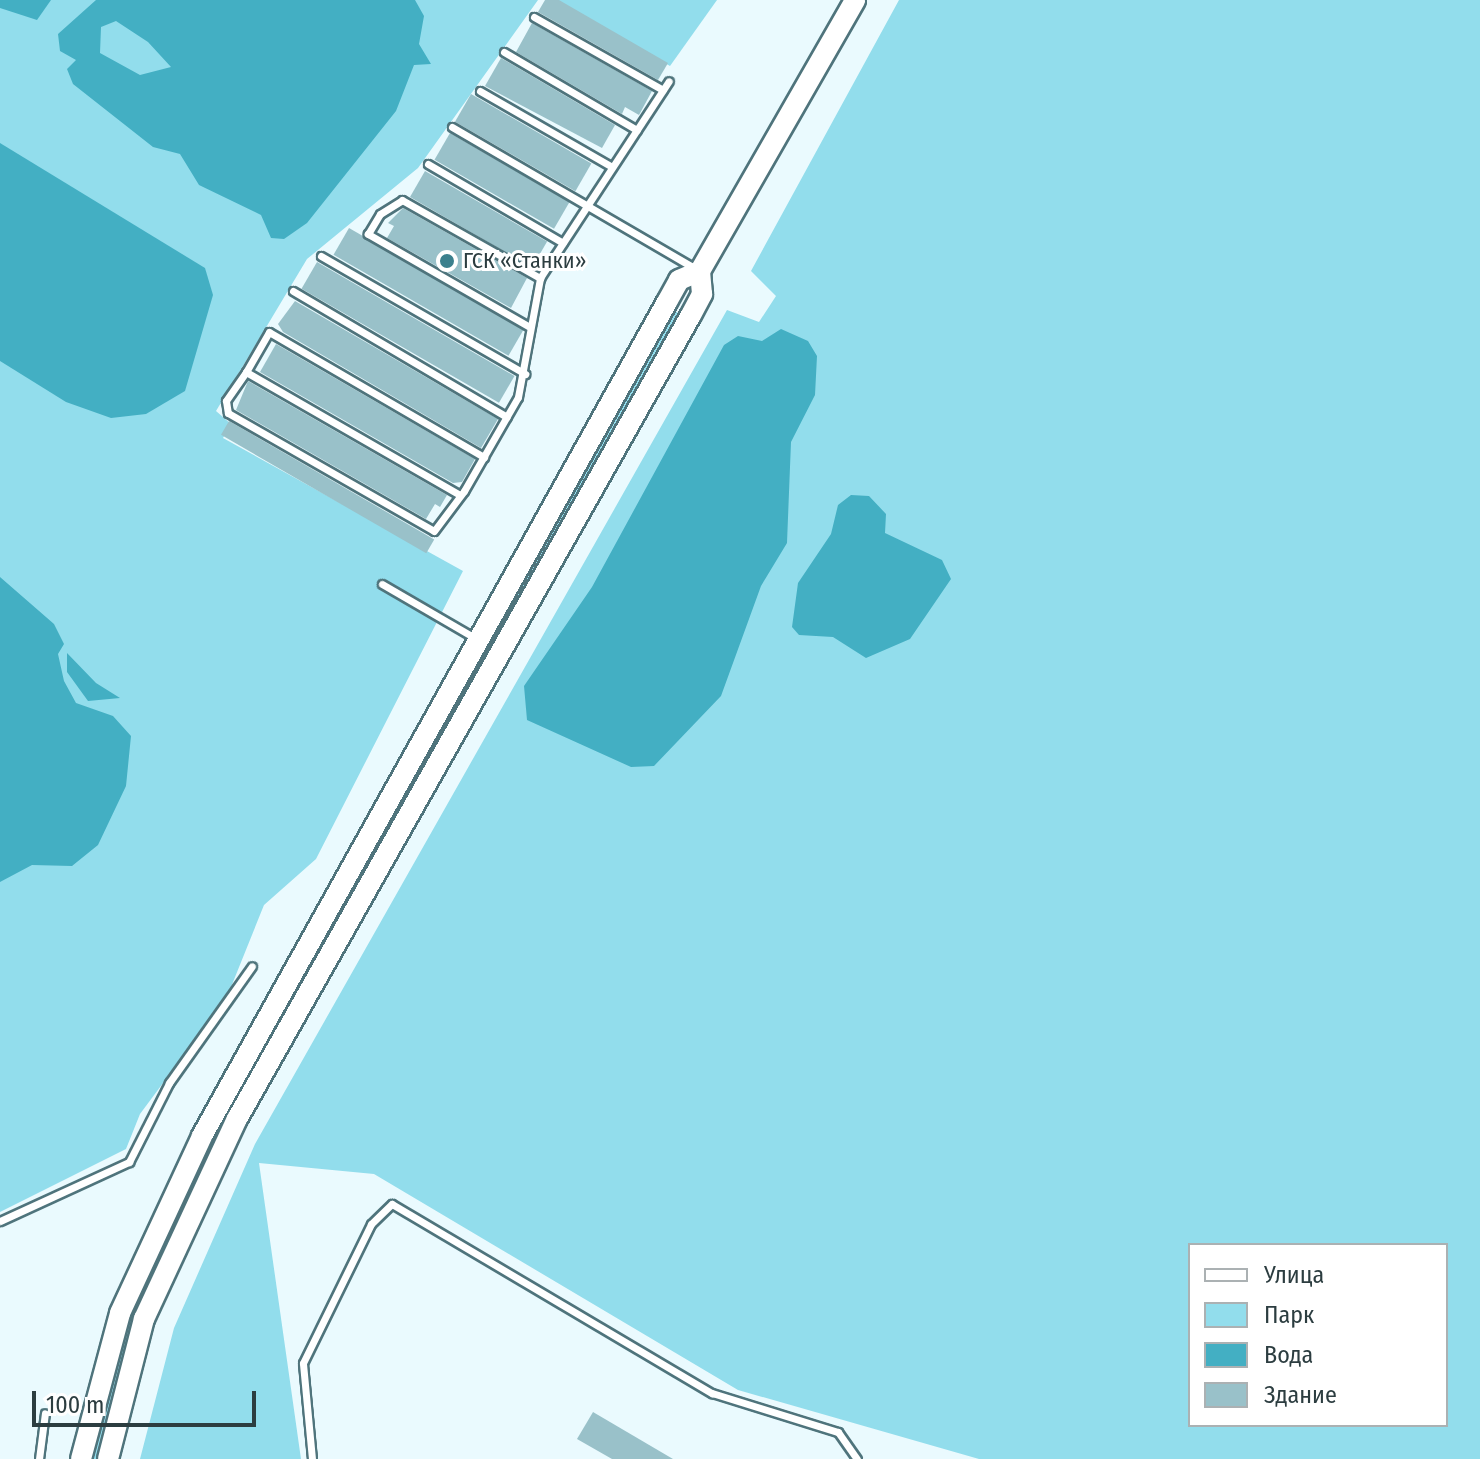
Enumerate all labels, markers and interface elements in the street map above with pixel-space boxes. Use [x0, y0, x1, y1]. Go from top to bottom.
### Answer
place label: ГСК «Станки» [463, 248, 586, 274]
marker: ГСК «Станки» [438, 252, 456, 270]
legend [1188, 1243, 1448, 1427]
text: Улица [1264, 1261, 1324, 1289]
text: Парк [1264, 1301, 1314, 1329]
text: Вода [1264, 1341, 1313, 1369]
scale bar [36, 1375, 260, 1425]
text: Здание [1264, 1381, 1337, 1409]
text: 100 m [46, 1391, 104, 1419]

